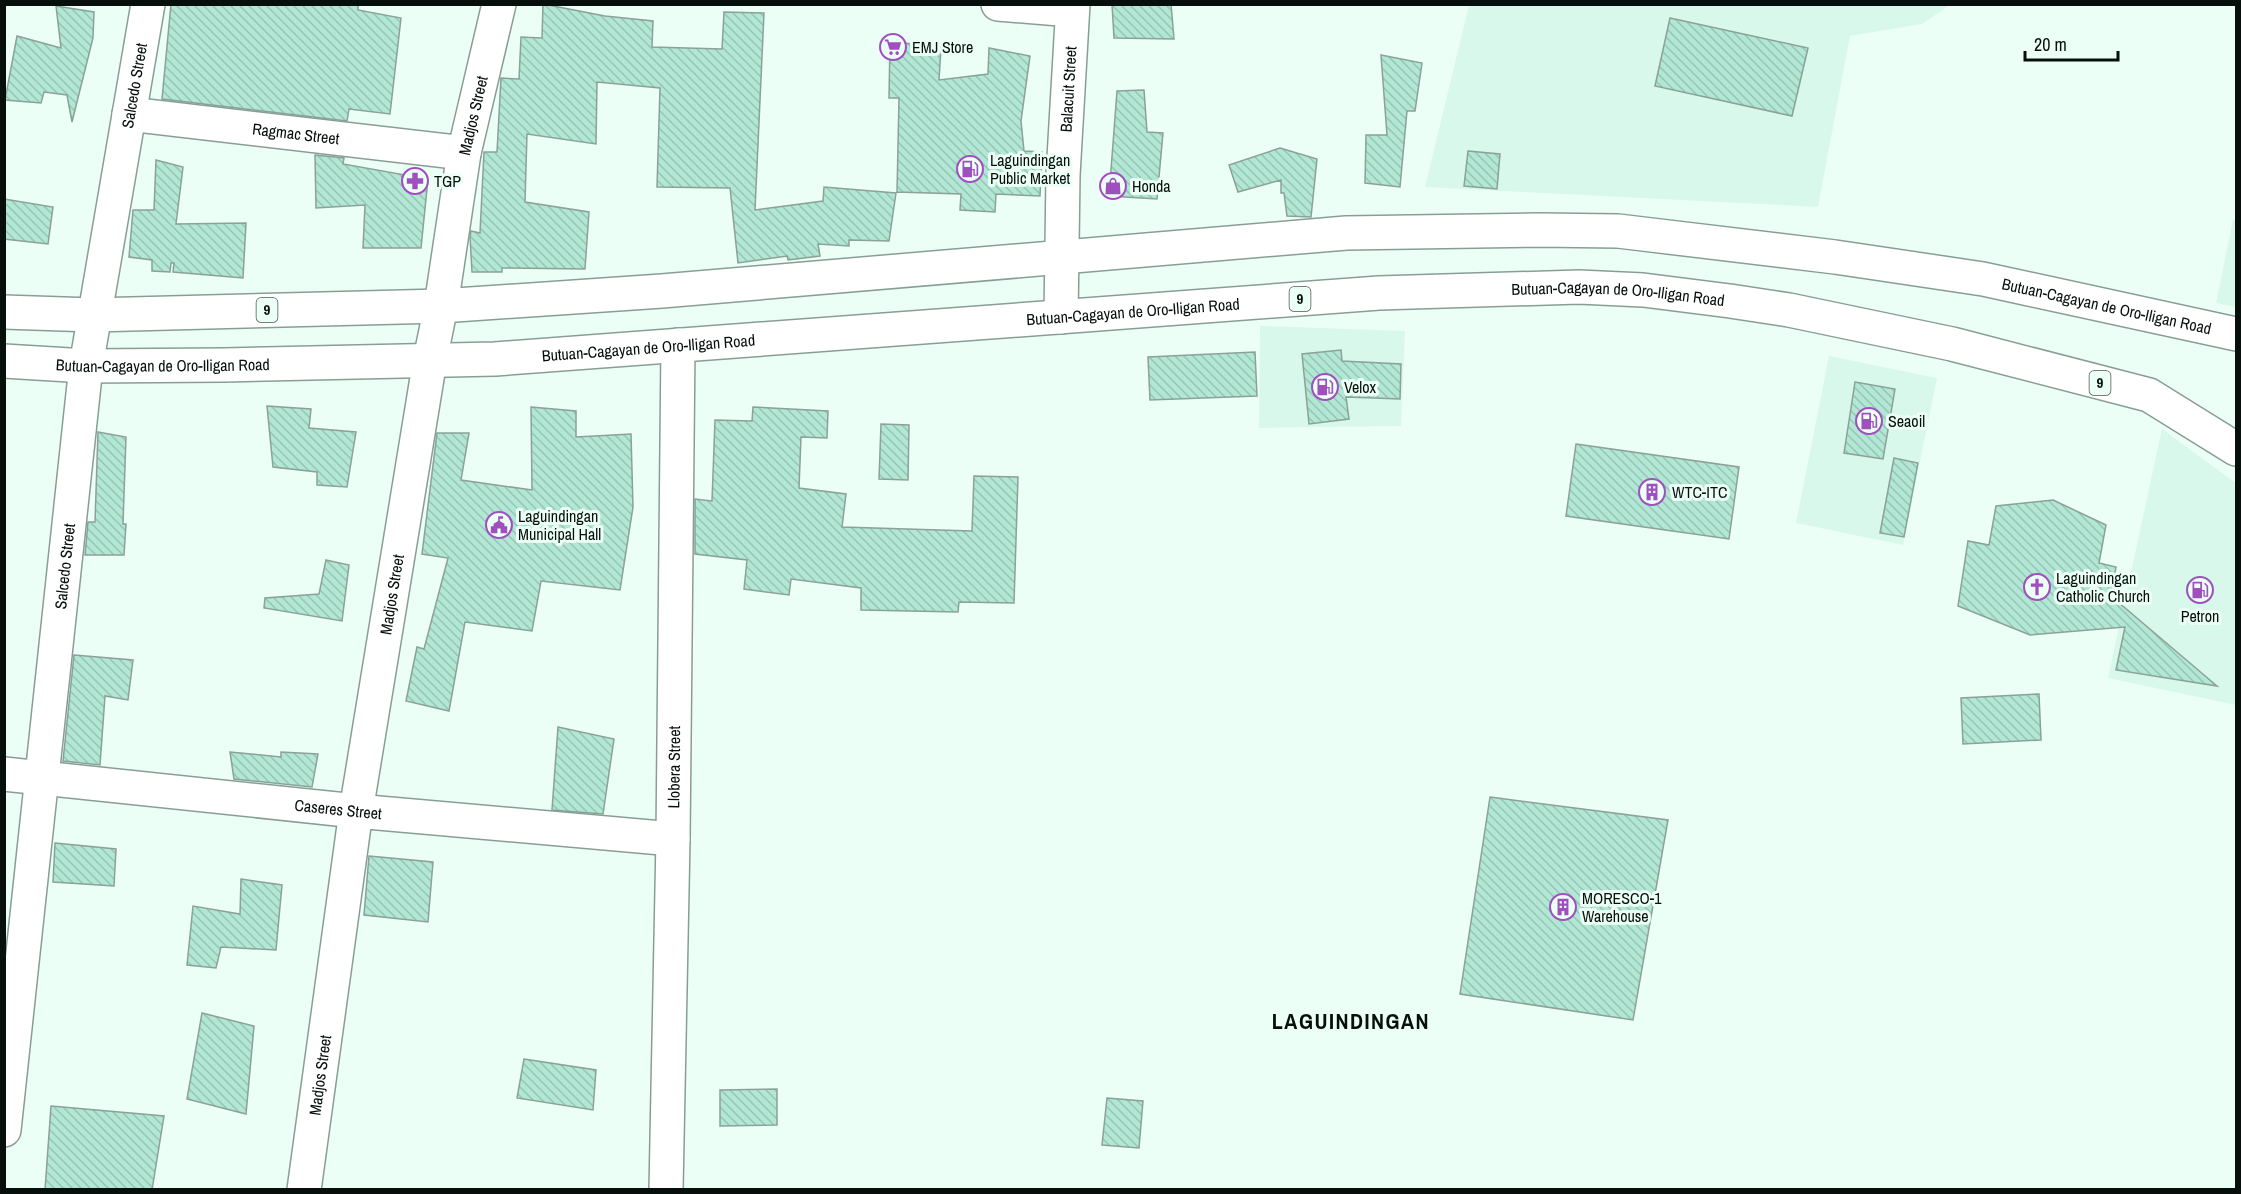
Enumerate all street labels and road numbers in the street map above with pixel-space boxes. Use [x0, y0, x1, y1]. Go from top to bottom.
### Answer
street label: Salcedo Street [116, 41, 152, 130]
street label: Balacuit Street [1055, 45, 1082, 133]
street label: Madjos Street [453, 73, 493, 157]
street label: Ragmac Street [251, 117, 341, 149]
street label: Butuan-Cagayan de Oro-Iligan Road [2000, 272, 2214, 339]
street label: Butuan-Cagayan de Oro-Iligan Road [1511, 276, 1726, 311]
road number: 9 [1290, 287, 1310, 311]
street label: Butuan-Cagayan de Oro-Iligan Road [1026, 292, 1240, 330]
road number: 9 [256, 298, 278, 322]
street label: Butuan-Cagayan de Oro-Iligan Road [541, 329, 756, 366]
street label: Butuan-Cagayan de Oro-Iligan Road [55, 353, 270, 377]
road number: 9 [2090, 371, 2110, 395]
street label: Salcedo Street [49, 522, 80, 610]
street label: Madjos Street [374, 552, 409, 636]
street label: Llobera Street [662, 725, 685, 808]
street label: Caseres Street [293, 794, 383, 824]
street label: Madjos Street [303, 1033, 336, 1117]

